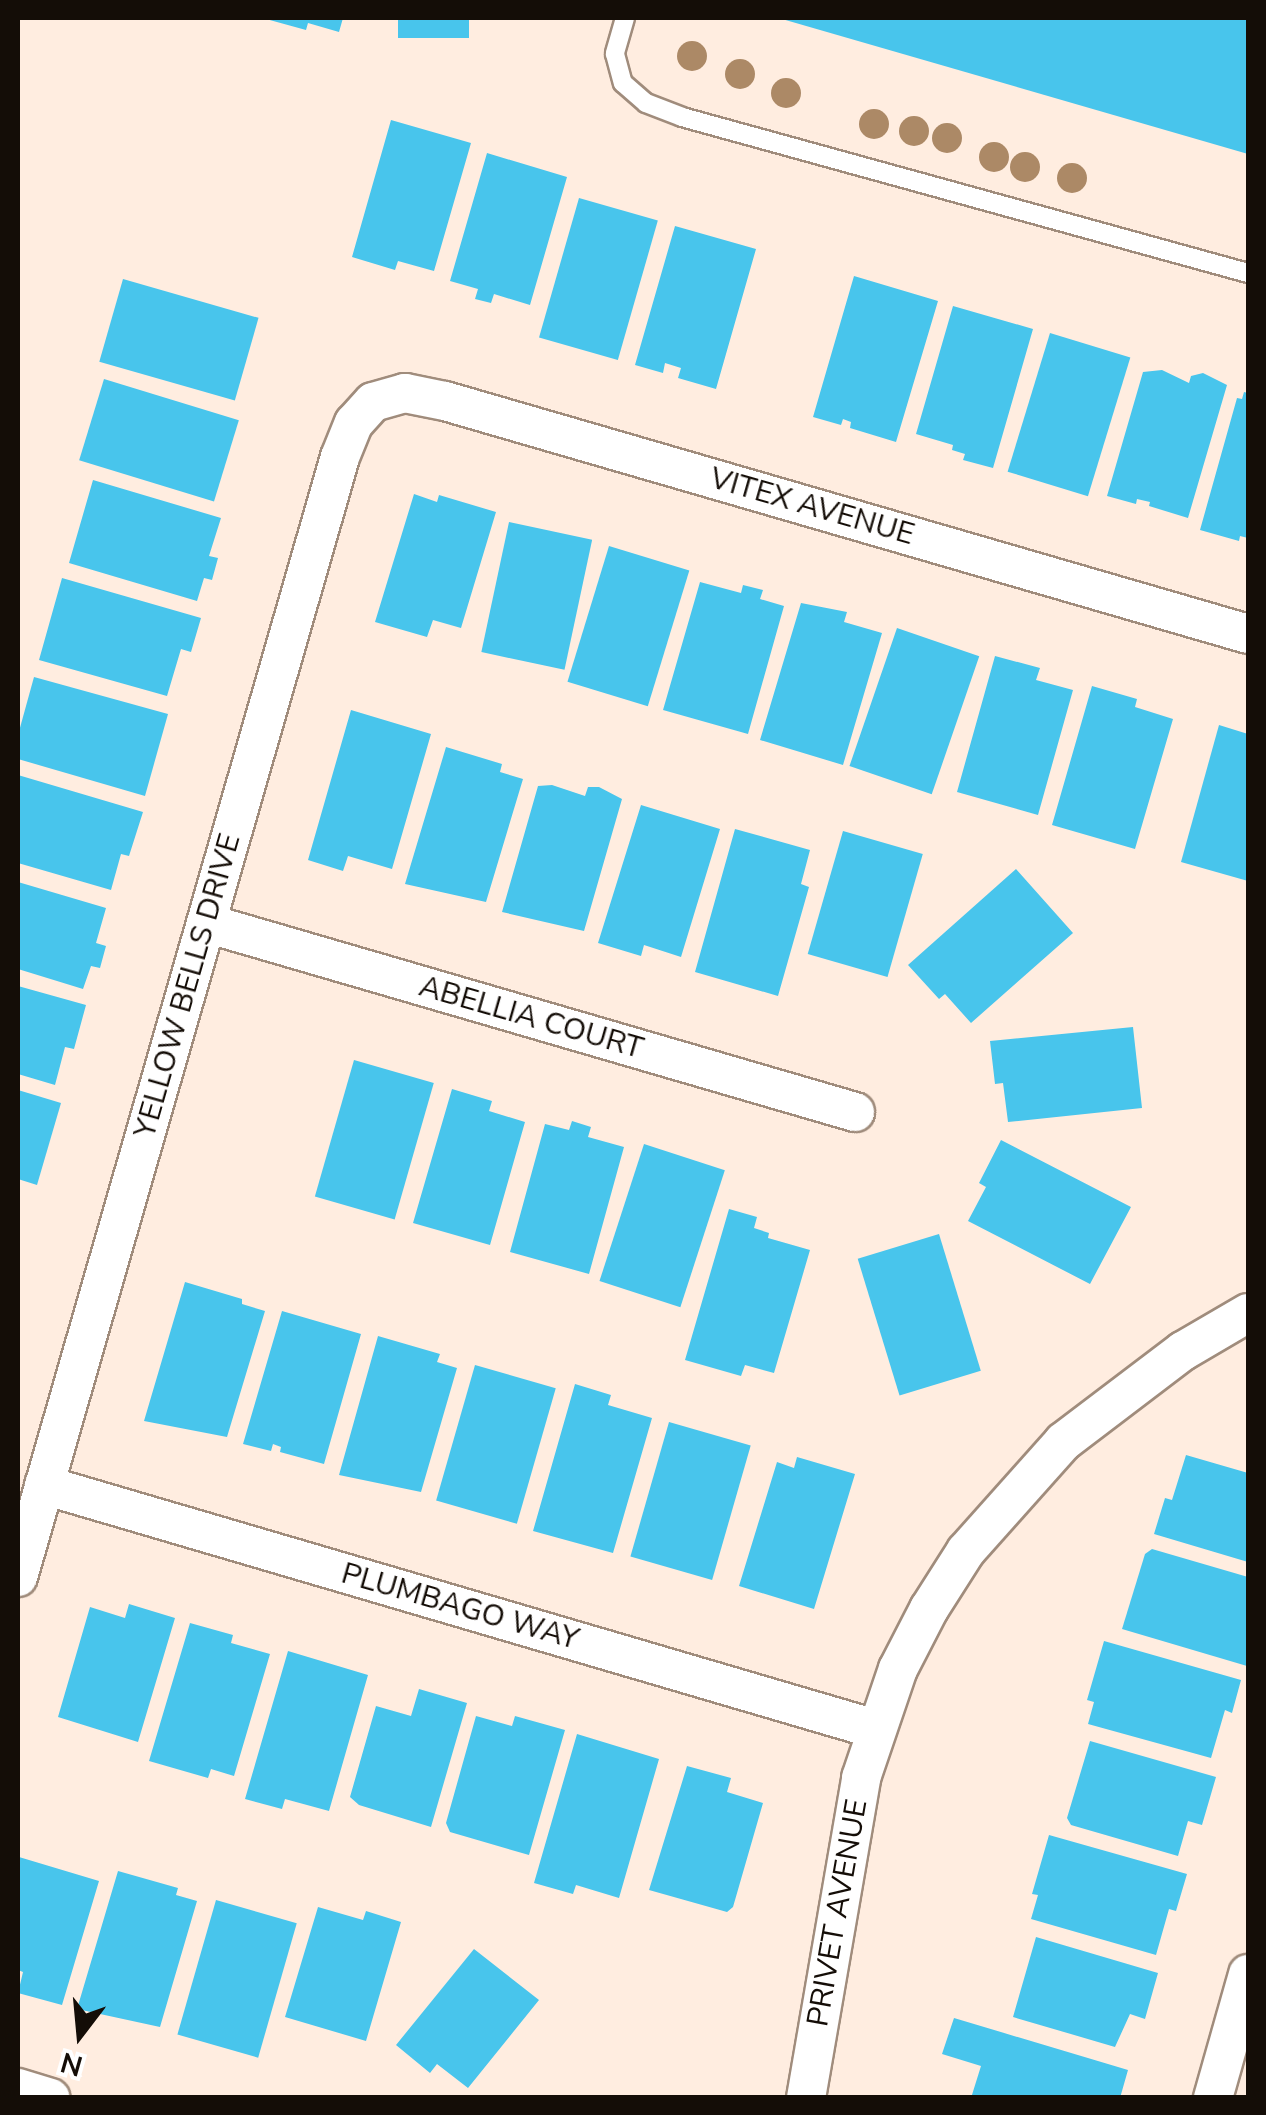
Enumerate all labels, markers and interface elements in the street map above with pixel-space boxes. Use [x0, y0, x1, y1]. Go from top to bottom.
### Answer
street label: VITEX AVENUE [706, 461, 918, 553]
street label: YELLOW BELLS DRIVE [127, 830, 249, 1142]
street label: ABELLIA COURT [415, 969, 647, 1067]
street label: PLUMBAGO WAY [337, 1556, 583, 1658]
street label: PRIVET AVENUE [800, 1797, 876, 2029]
north arrow [30, 1985, 130, 2085]
text: N [56, 2043, 87, 2085]

